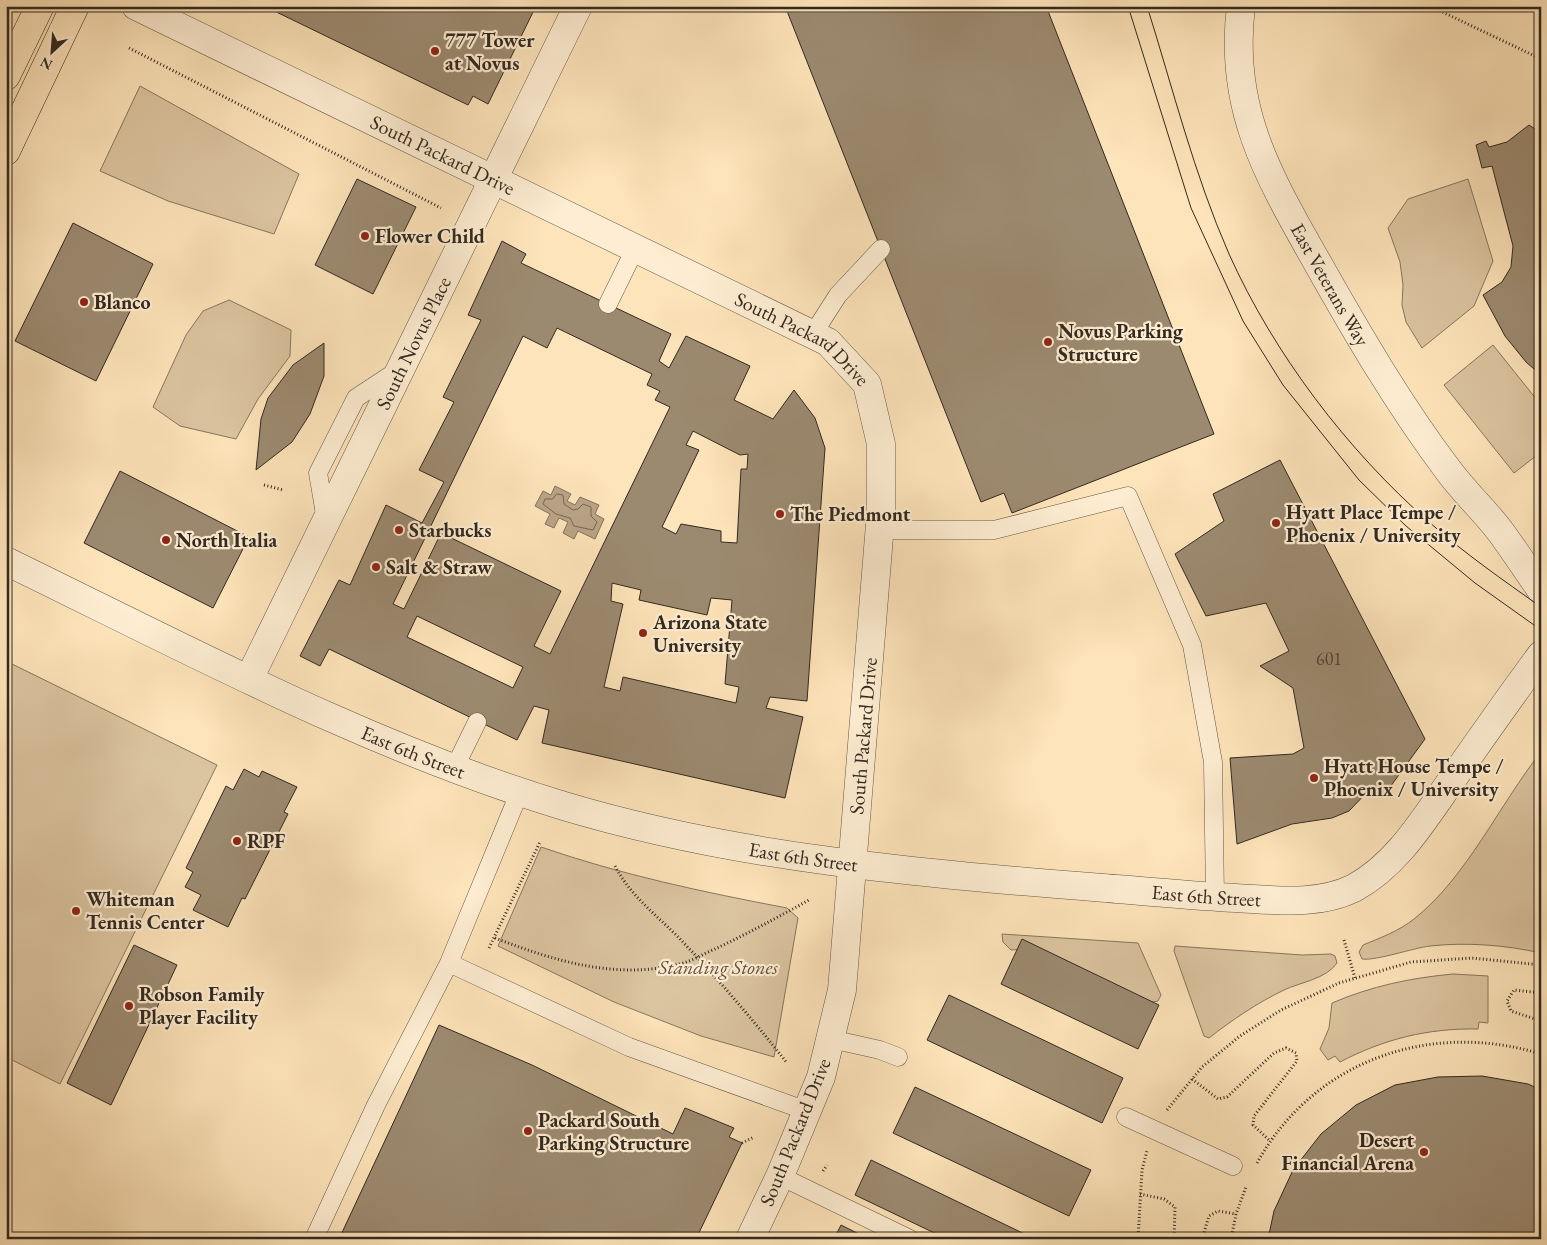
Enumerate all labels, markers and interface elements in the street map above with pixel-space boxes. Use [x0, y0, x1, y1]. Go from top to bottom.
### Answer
place label: 777 Tower at Novus [445, 27, 535, 76]
north arrow [28, 28, 78, 78]
marker: 777 Tower at Novus [429, 45, 441, 57]
text: N [37, 53, 55, 74]
street label: South Packard Drive [366, 109, 519, 201]
street label: East Veterans Way [1285, 219, 1376, 351]
place label: Flower Child [375, 223, 485, 249]
marker: Flower Child [359, 230, 371, 242]
street label: South Novus Place [370, 272, 457, 414]
street label: South Packard Drive [731, 286, 875, 392]
place label: Blanco [94, 289, 151, 315]
marker: Blanco [78, 296, 90, 308]
place label: Novus Parking Structure [1058, 318, 1184, 367]
marker: Novus Parking Structure [1042, 336, 1054, 348]
place label: Hyatt Place Tempe / Phoenix / University [1286, 499, 1461, 548]
place label: The Piedmont [790, 501, 911, 527]
marker: The Piedmont [774, 508, 786, 520]
place label: Starbucks [409, 517, 491, 543]
marker: Hyatt Place Tempe / Phoenix / University [1270, 517, 1282, 529]
marker: Starbucks [393, 524, 405, 536]
place label: North Italia [176, 527, 278, 553]
marker: North Italia [160, 534, 172, 546]
place label: Salt & Straw [386, 554, 492, 580]
marker: Salt & Straw [370, 561, 382, 573]
place label: Arizona State University [652, 609, 767, 658]
marker: Arizona State University [637, 627, 649, 639]
house number: 601 [1316, 647, 1342, 670]
street label: South Packard Drive [843, 656, 883, 816]
street label: East 6th Street [357, 719, 469, 785]
place label: Hyatt House Tempe / Phoenix / University [1324, 753, 1504, 802]
marker: Hyatt House Tempe / Phoenix / University [1308, 772, 1320, 784]
place label: RPF [247, 828, 285, 854]
marker: RPF [231, 835, 243, 847]
street label: East 6th Street [747, 836, 860, 878]
street label: East 6th Street [1150, 879, 1262, 913]
place label: Whiteman Tennis Center [86, 886, 205, 935]
marker: Whiteman Tennis Center [70, 905, 82, 917]
park label: Standing Stones [657, 954, 778, 980]
place label: Robson Family Player Facility [139, 981, 265, 1030]
marker: Robson Family Player Facility [123, 1000, 135, 1012]
street label: South Packard Drive [753, 1054, 837, 1210]
place label: Packard South Parking Structure [538, 1107, 689, 1156]
marker: Packard South Parking Structure [522, 1125, 534, 1137]
place label: Desert Financial Arena [1282, 1127, 1414, 1176]
marker: Desert Financial Arena [1418, 1146, 1430, 1158]

